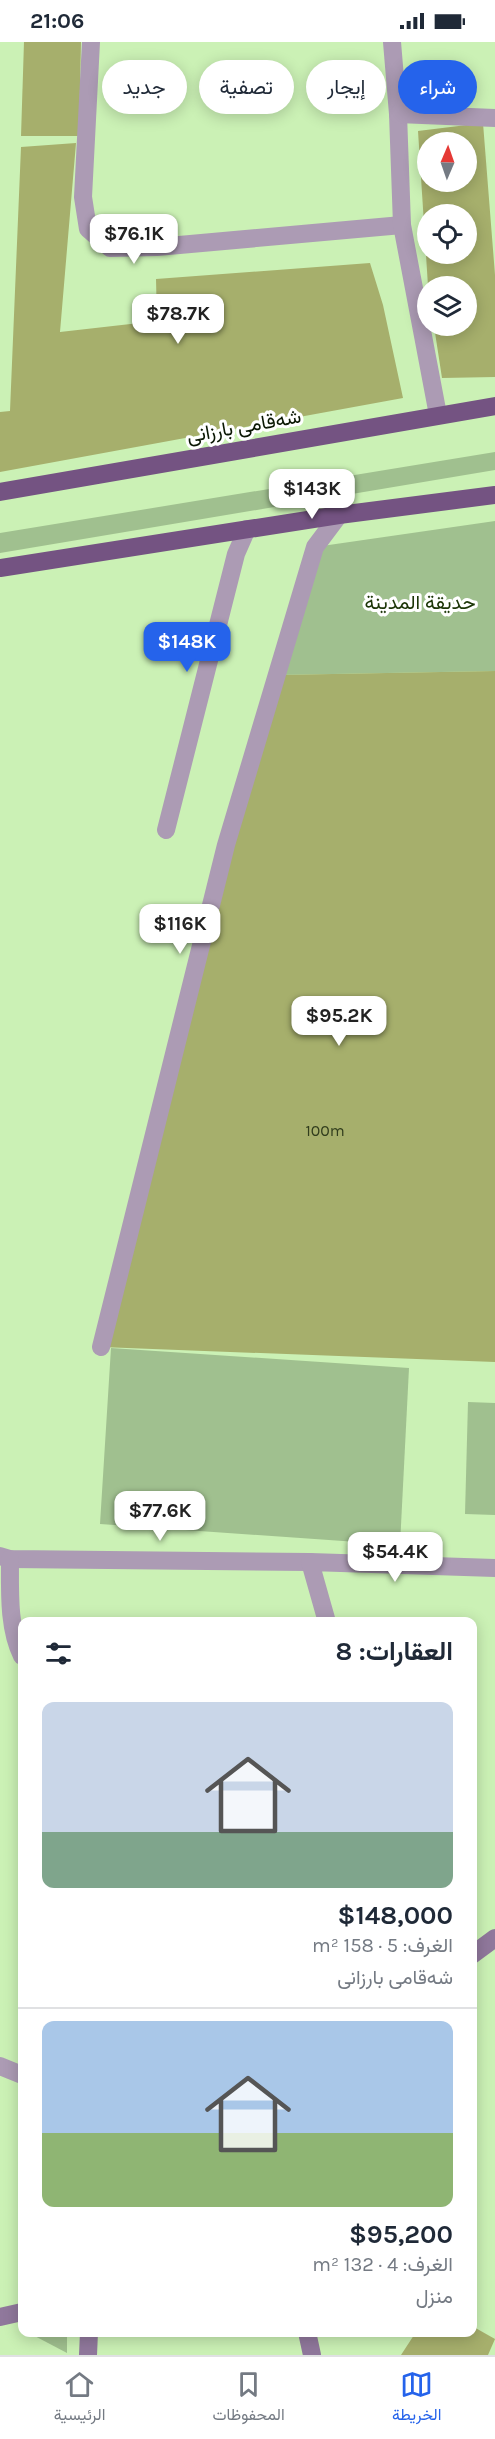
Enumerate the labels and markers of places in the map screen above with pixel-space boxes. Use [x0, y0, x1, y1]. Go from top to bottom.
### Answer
pin: $76.1K [85, 214, 183, 265]
pin: $78.7K [129, 294, 227, 345]
pin: $143K [270, 469, 354, 520]
pin: $148K [145, 622, 229, 673]
pin: $116K [138, 904, 222, 955]
pin: $95.2K [290, 996, 388, 1047]
pin: $77.6K [111, 1491, 209, 1542]
pin: $54.4K [346, 1532, 444, 1583]

